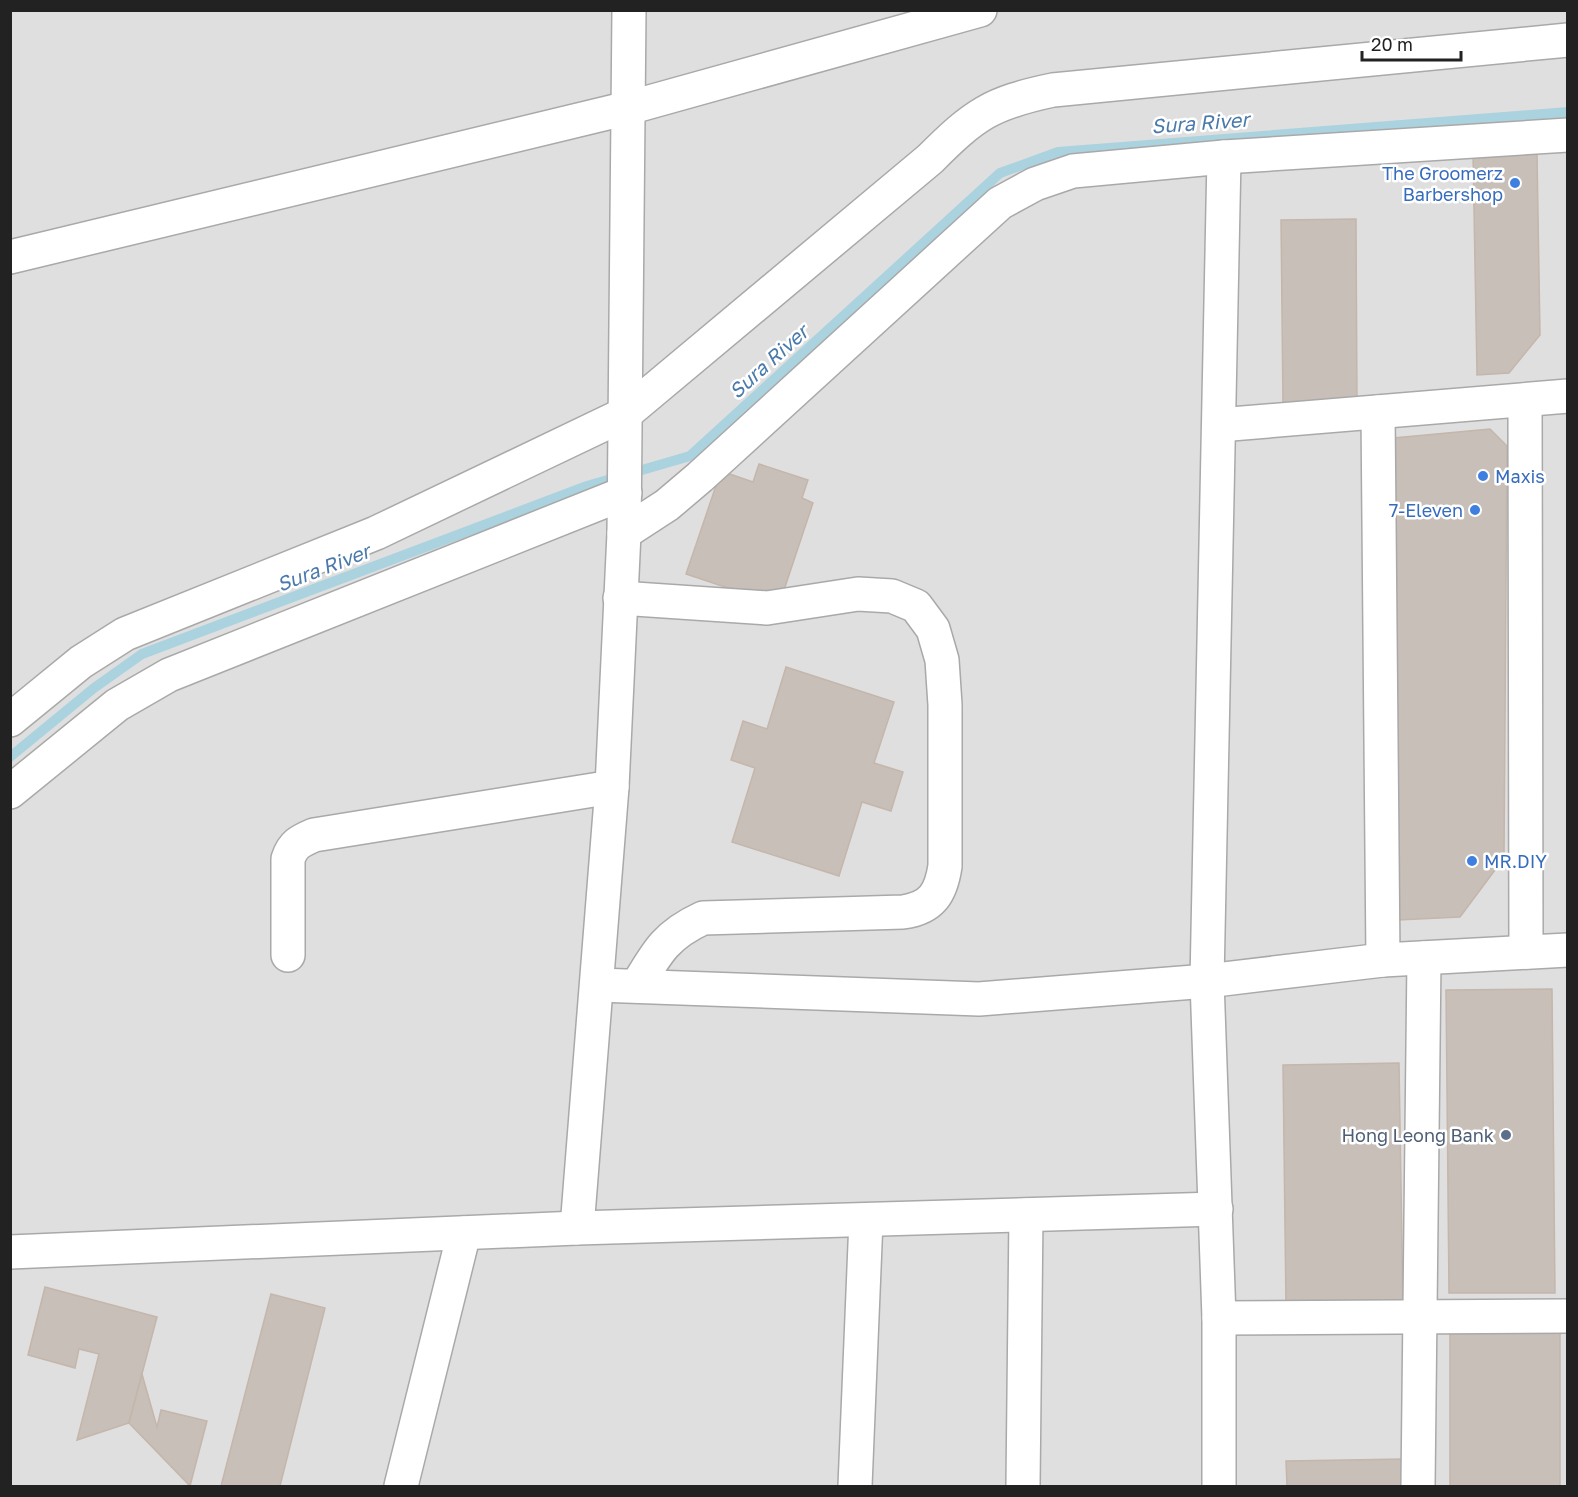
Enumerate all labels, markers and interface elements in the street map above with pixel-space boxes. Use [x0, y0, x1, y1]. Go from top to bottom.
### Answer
scale bar [1362, 24, 1461, 62]
text: 20 m [1371, 33, 1413, 55]
water label: Sura River [1150, 106, 1253, 137]
place label: The Groomerz Barbershop [1382, 162, 1503, 205]
marker: The Groomerz Barbershop [1508, 176, 1522, 190]
water label: Sura River [724, 317, 815, 403]
place label: Maxis [1495, 465, 1545, 487]
marker: Maxis [1476, 469, 1490, 483]
place label: 7-Eleven [1389, 499, 1463, 521]
marker: 7-Eleven [1468, 503, 1482, 517]
water label: Sura River [273, 537, 376, 596]
place label: MR.DIY [1484, 850, 1547, 872]
marker: MR.DIY [1465, 854, 1479, 868]
place label: Hong Leong Bank [1341, 1124, 1494, 1146]
marker: Hong Leong Bank [1499, 1128, 1513, 1142]

